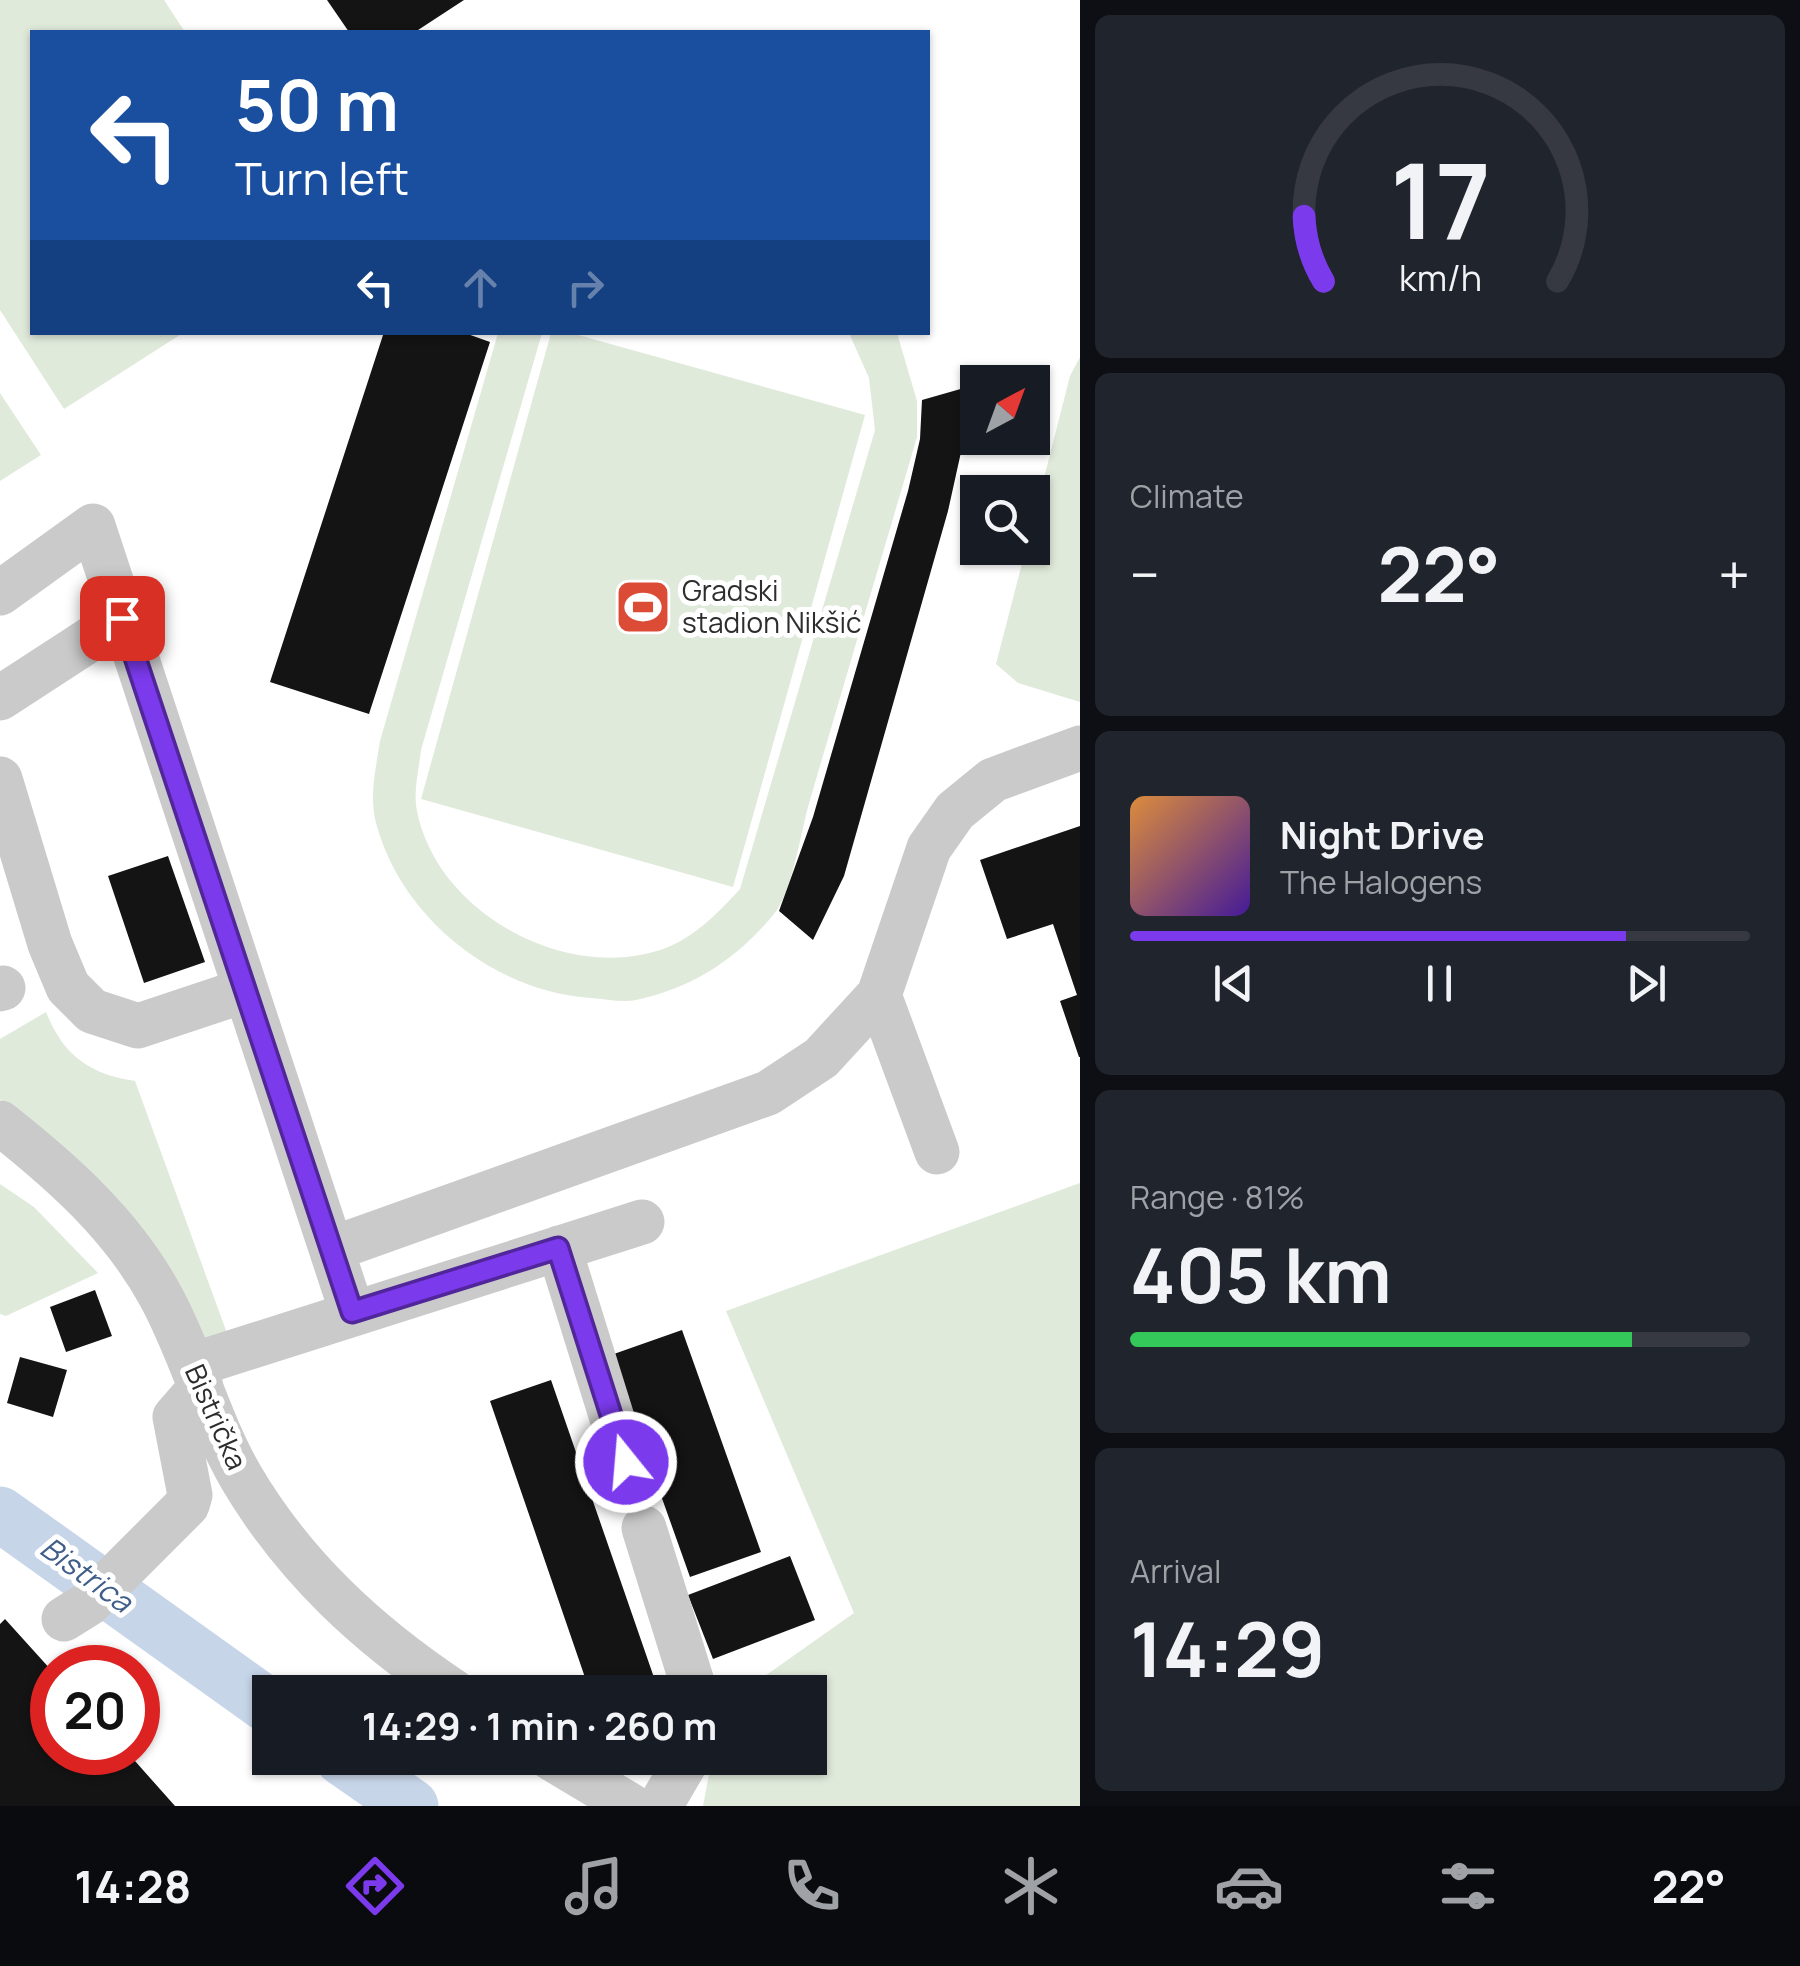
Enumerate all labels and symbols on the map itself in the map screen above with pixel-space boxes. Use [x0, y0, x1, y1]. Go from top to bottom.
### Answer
north arrow [960, 365, 1050, 455]
place label: Gradski stadion Nikšić [682, 571, 861, 641]
pin [80, 576, 165, 661]
sports icon: Gradski stadion Nikšić [613, 577, 673, 637]
street label: Bistrička [177, 1358, 257, 1475]
position arrow [574, 1410, 678, 1514]
water label: Bistrica [33, 1527, 142, 1622]
speed limit sign: 20 [30, 1645, 160, 1775]

